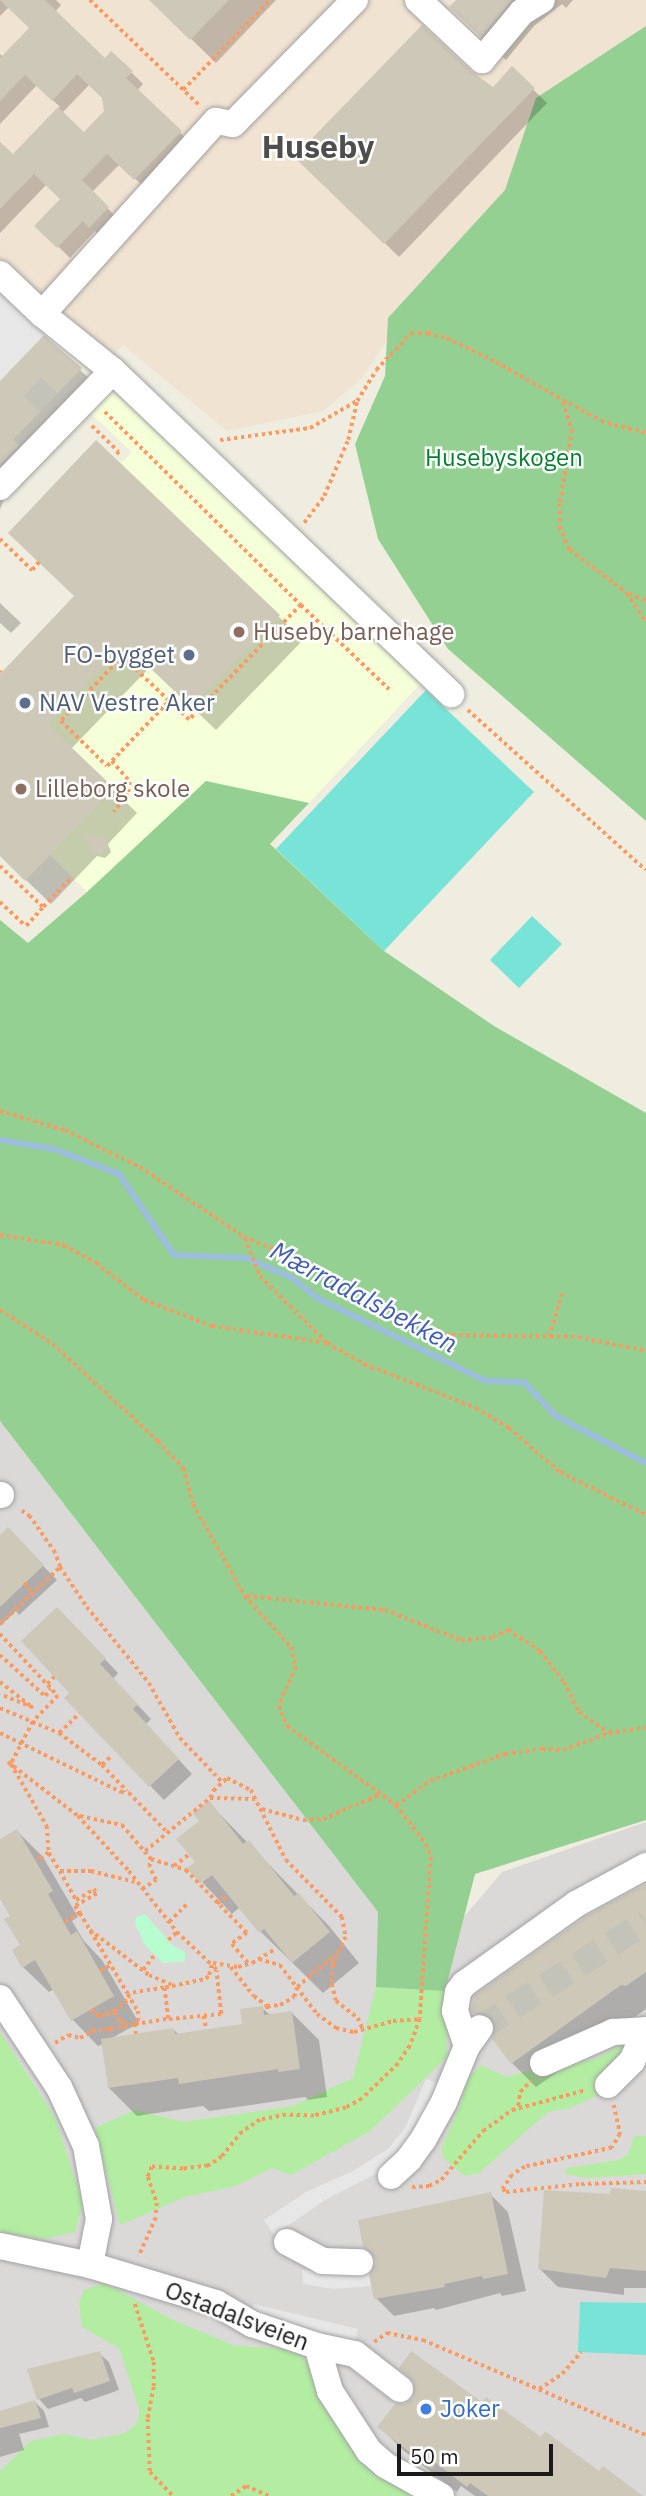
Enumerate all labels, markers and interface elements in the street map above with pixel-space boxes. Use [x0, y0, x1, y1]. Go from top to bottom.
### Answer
district label: Huseby [262, 127, 374, 165]
park label: Husebyskogen [425, 444, 583, 472]
place label: Huseby barnehage [253, 618, 454, 646]
marker: Huseby barnehage [231, 624, 247, 640]
place label: FO-bygget [63, 641, 175, 669]
marker: FO-bygget [181, 647, 197, 663]
place label: NAV Vestre Aker [39, 689, 215, 717]
marker: NAV Vestre Aker [17, 695, 33, 711]
place label: Lilleborg skole [35, 775, 190, 803]
marker: Lilleborg skole [13, 781, 29, 797]
water label: Mærradalsbekken [265, 1235, 463, 1359]
street label: Ostadalsveien [161, 2275, 313, 2357]
place label: Joker [440, 2395, 500, 2423]
marker: Joker [418, 2401, 434, 2417]
scale bar [401, 2430, 557, 2474]
text: 50 m [410, 2442, 459, 2470]

